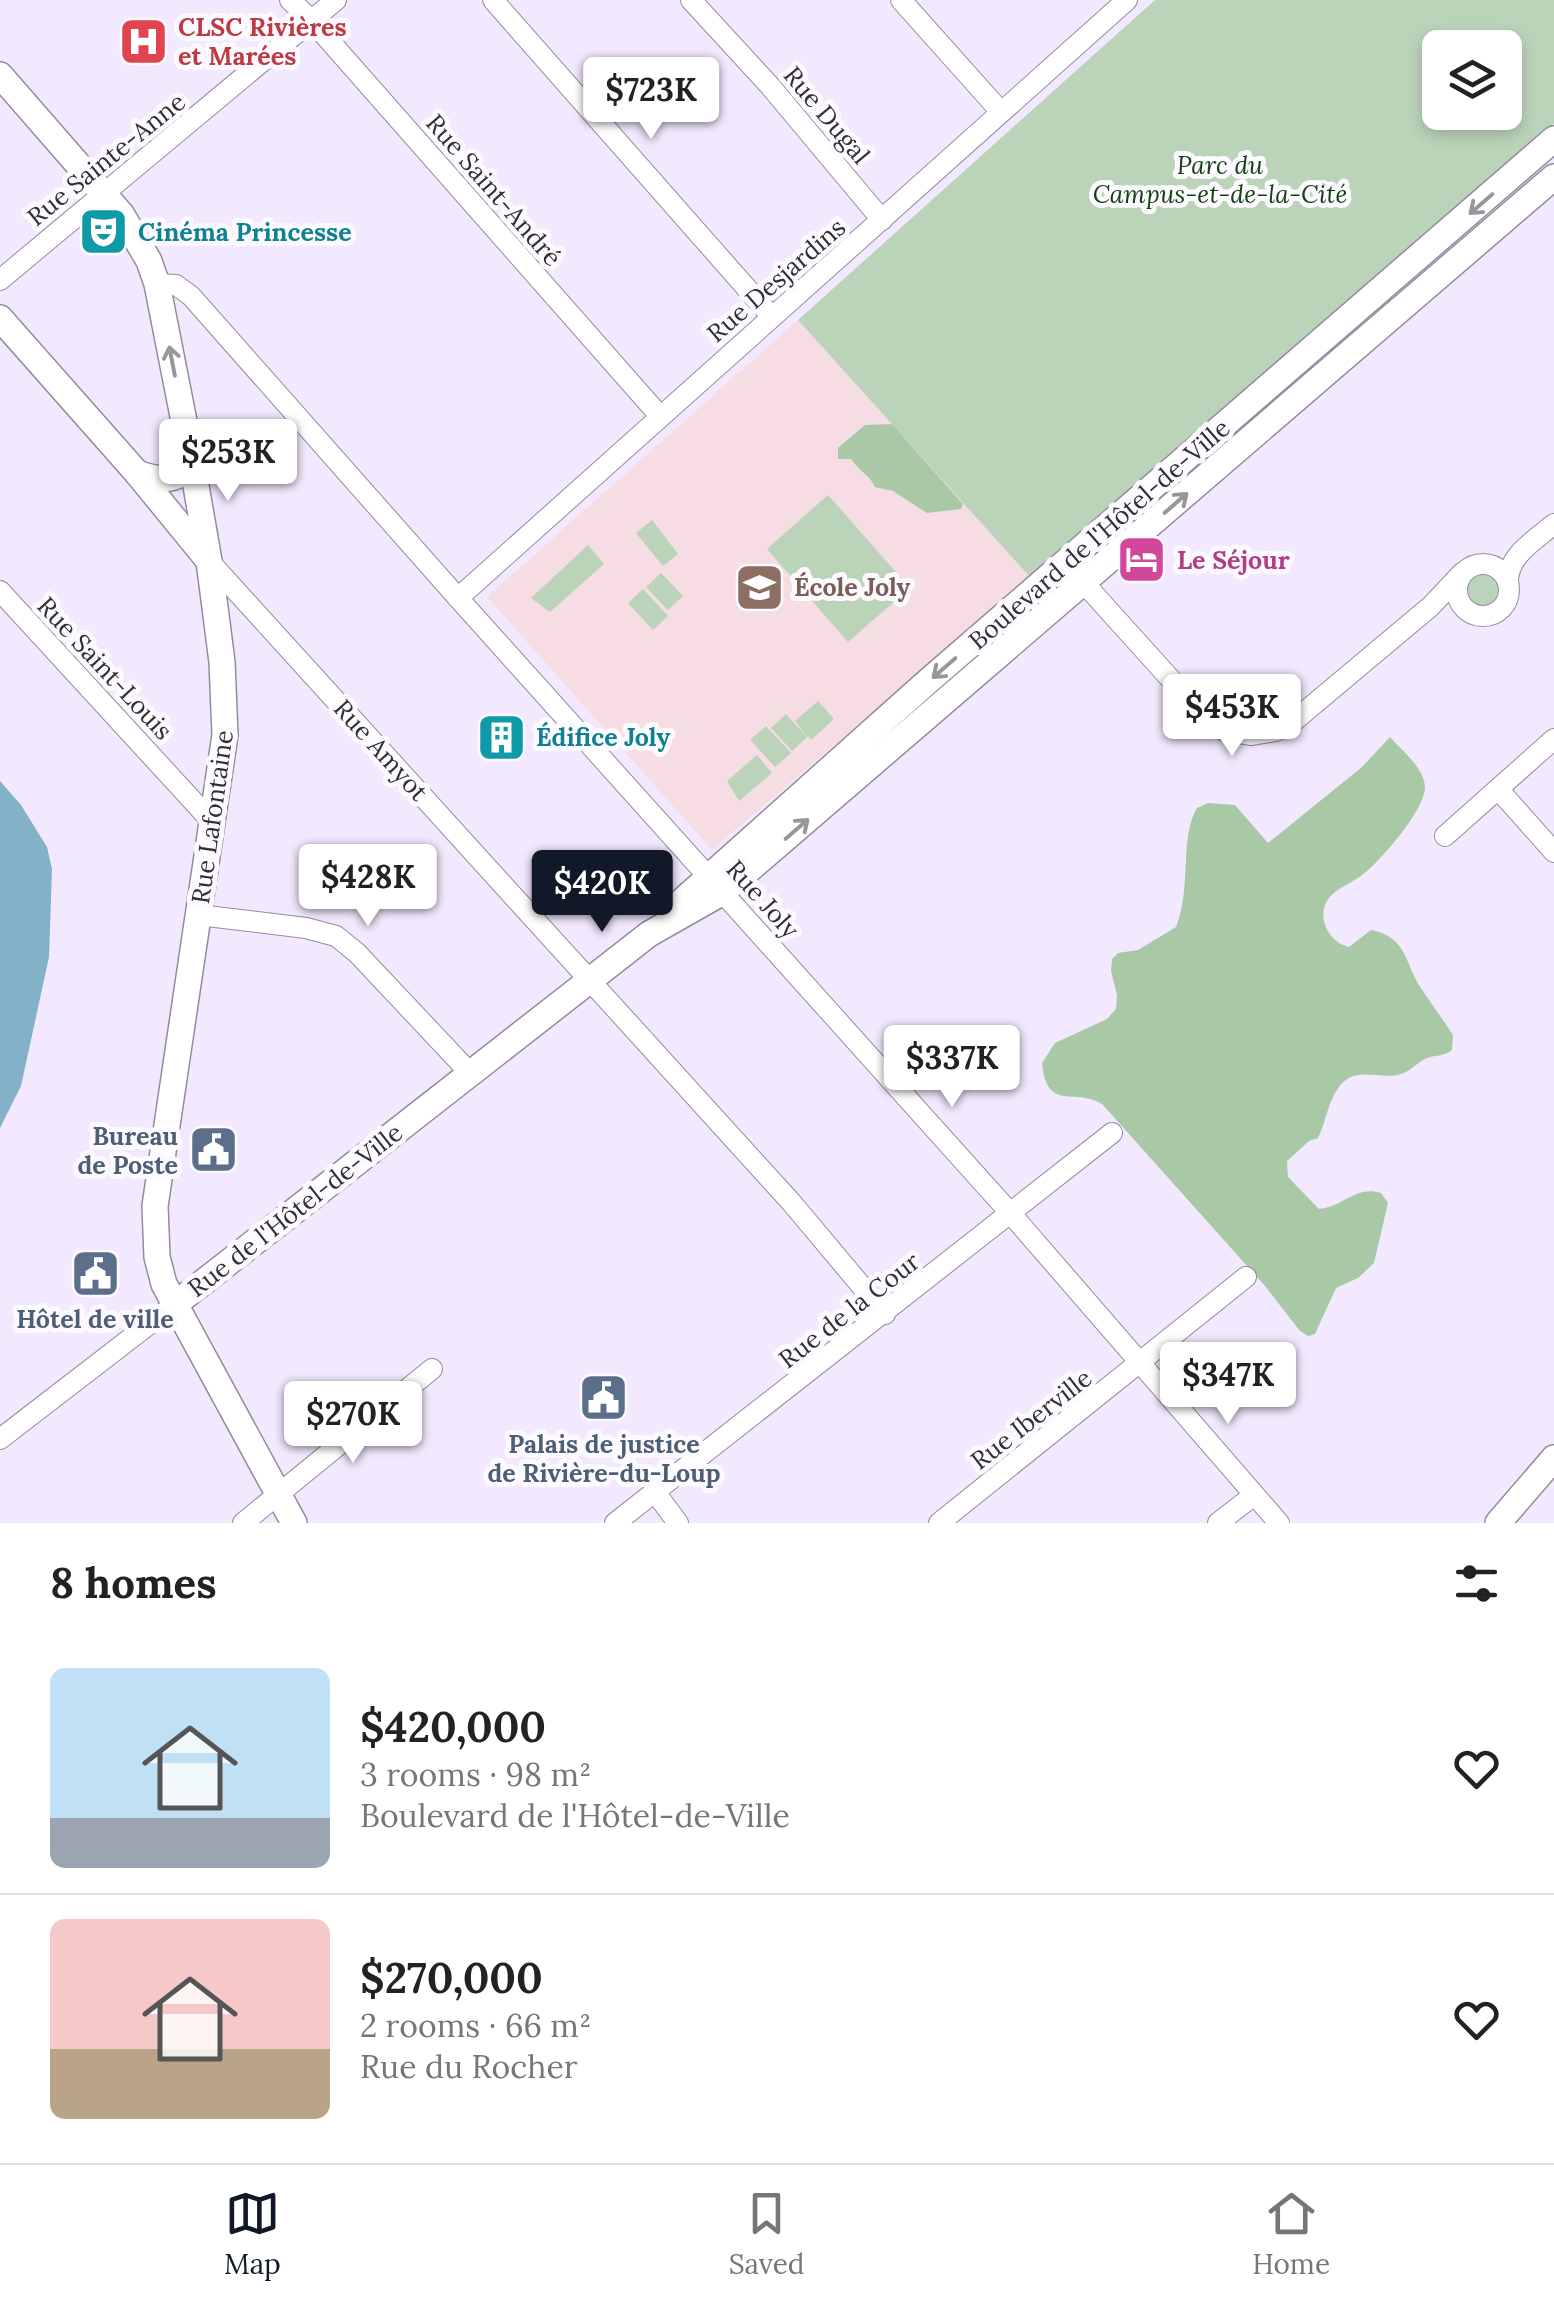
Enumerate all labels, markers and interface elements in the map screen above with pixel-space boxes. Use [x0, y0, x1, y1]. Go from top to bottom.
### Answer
place label: CLSC Rivières et Marées [178, 11, 347, 72]
hospital icon: CLSC Rivières et Marées [117, 15, 169, 67]
map controls [1422, 30, 1522, 130]
button: layers [1422, 30, 1522, 130]
pin: $723K [581, 57, 721, 142]
street label: Rue Dugal [777, 60, 877, 170]
text: $723K [605, 69, 697, 110]
street label: Rue Sainte-Anne [20, 85, 192, 233]
street label: Rue Saint-André [419, 107, 569, 273]
park label: Parc du Campus-et-de-la-Cité [1093, 149, 1347, 210]
one-way arrow [1468, 192, 1494, 214]
theatre icon: Cinéma Princesse [77, 206, 129, 258]
street label: Rue Desjardins [700, 211, 852, 349]
place label: Cinéma Princesse [138, 216, 352, 248]
one-way arrow [162, 346, 181, 378]
street label: Boulevard de l'Hôtel-de-Ville [962, 412, 1236, 656]
pin: $253K [158, 419, 298, 504]
text: $253K [181, 431, 275, 472]
one-way arrow [1163, 491, 1188, 514]
hotel icon: Le Séjour [1116, 534, 1168, 586]
place label: Le Séjour [1177, 544, 1290, 576]
school or university icon: École Joly [733, 561, 785, 613]
place label: École Joly [794, 571, 911, 603]
street label: Rue Saint-Louis [31, 590, 179, 746]
one-way arrow [931, 657, 957, 679]
pin: $453K [1162, 674, 1302, 759]
text: $453K [1185, 686, 1279, 727]
street label: Rue Amyot [327, 693, 435, 808]
building icon: Édifice Joly [475, 711, 527, 763]
place label: Édifice Joly [536, 721, 670, 753]
street label: Rue Lafontaine [184, 728, 240, 906]
one-way arrow [784, 817, 809, 840]
pin: $428K [298, 844, 438, 929]
pin: $420K [532, 850, 672, 935]
street label: Rue Joly [720, 853, 807, 945]
text: $428K [321, 856, 415, 897]
text: $420K [554, 862, 650, 903]
pin: $337K [882, 1025, 1022, 1110]
text: $337K [906, 1037, 998, 1078]
street label: Rue de l'Hôtel-de-Ville [181, 1116, 409, 1304]
place label: Bureau de Poste [77, 1120, 178, 1181]
public building icon: Bureau de Poste [187, 1124, 239, 1176]
street label: Rue de la Cour [772, 1245, 926, 1375]
public building icon: Hôtel de ville [69, 1247, 121, 1299]
place label: Hôtel de ville [16, 1303, 174, 1335]
pin: $347K [1158, 1342, 1298, 1427]
text: $347K [1182, 1354, 1274, 1395]
street label: Rue Iberville [964, 1362, 1098, 1476]
public building icon: Palais de justice de Rivière-du-Loup [578, 1372, 630, 1424]
pin: $270K [283, 1381, 423, 1466]
text: $270K [306, 1393, 400, 1434]
place label: Palais de justice de Rivière-du-Loup [487, 1428, 721, 1489]
text: 8 homes [50, 1556, 217, 1610]
icon: filters [1449, 1556, 1504, 1611]
text: $420,000 [360, 1700, 546, 1754]
icon: home [130, 1708, 250, 1828]
icon: heart [1449, 1741, 1504, 1796]
text: 3 rooms · 98 m² [360, 1754, 591, 1795]
text: Boulevard de l'Hôtel-de-Ville [360, 1795, 790, 1836]
text: $270,000 [360, 1951, 543, 2005]
icon: home [130, 1959, 250, 2079]
icon: heart [1449, 1992, 1504, 2047]
text: 2 rooms · 66 m² [360, 2005, 591, 2046]
text: Rue du Rocher [360, 2046, 578, 2087]
tab: Map [224, 2186, 281, 2282]
tab: Saved [729, 2186, 804, 2282]
tab: Home [1252, 2186, 1330, 2282]

